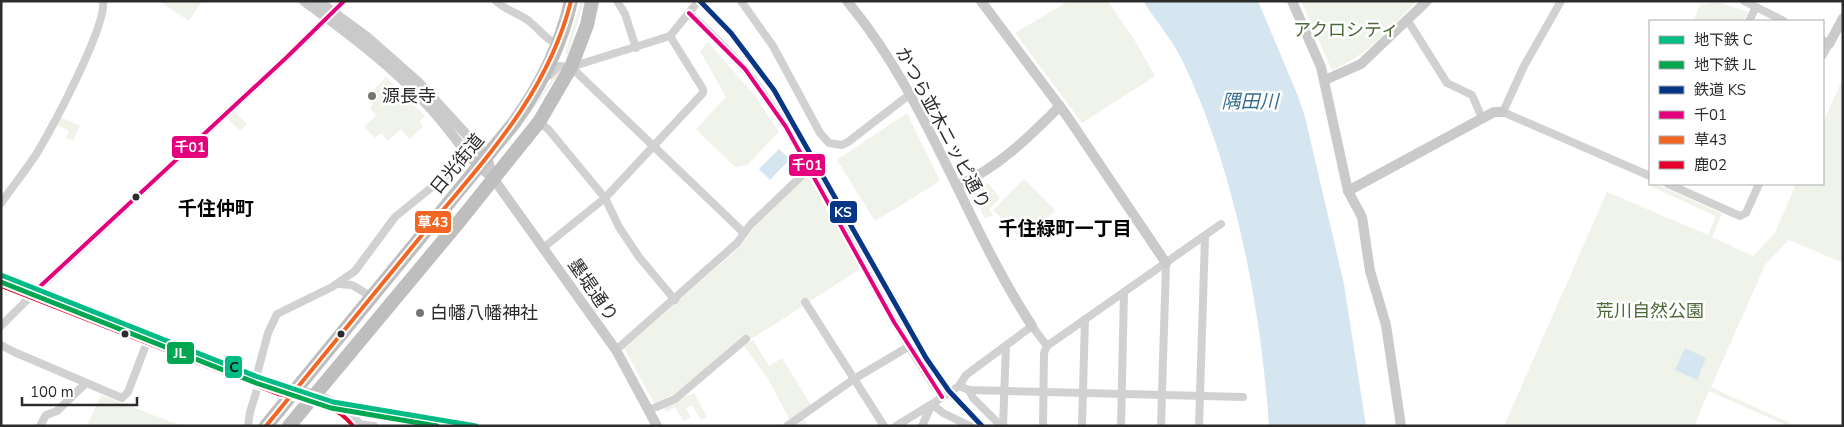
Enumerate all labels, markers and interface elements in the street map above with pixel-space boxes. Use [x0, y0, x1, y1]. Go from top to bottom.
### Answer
park label: アクロシティ [1293, 18, 1399, 42]
legend [1649, 20, 1824, 185]
text: 地下鉄 C [1694, 30, 1753, 50]
street label: かつら並木ニッピ通り [890, 43, 996, 213]
text: 地下鉄 JL [1694, 55, 1756, 75]
text: 鉄道 KS [1694, 80, 1746, 100]
place label: 源長寺 [382, 84, 436, 108]
water label: 隅田川 [1221, 89, 1280, 115]
marker: 源長寺 [366, 90, 378, 102]
text: 千01 [1694, 105, 1727, 125]
street label: 日光街道 [425, 129, 489, 199]
text: 草43 [1694, 130, 1727, 150]
line badge: 千01 [171, 135, 209, 159]
text: 千01 [175, 138, 205, 157]
line badge: 千01 [788, 153, 826, 177]
text: 鹿02 [1694, 155, 1727, 175]
text: 千01 [792, 156, 822, 175]
unlabelled marker [131, 192, 141, 202]
district label: 千住仲町 [178, 196, 254, 222]
line badge: KS [829, 200, 858, 224]
text: KS [834, 203, 852, 222]
line badge: 草43 [414, 210, 452, 234]
text: 草43 [418, 213, 448, 232]
district label: 千住緑町一丁目 [998, 216, 1132, 242]
street label: 墨堤通り [563, 254, 623, 326]
park label: 荒川自然公園 [1596, 299, 1704, 323]
place label: 白幡八幡神社 [430, 301, 538, 325]
marker: 白幡八幡神社 [414, 307, 426, 319]
unlabelled marker [120, 329, 130, 339]
unlabelled marker [336, 329, 346, 339]
line badge: JL [166, 341, 195, 365]
text: JL [173, 344, 187, 363]
line badge: C [224, 355, 243, 379]
text: C [229, 358, 239, 377]
scale bar [22, 374, 138, 406]
text: 100 m [30, 382, 74, 402]

